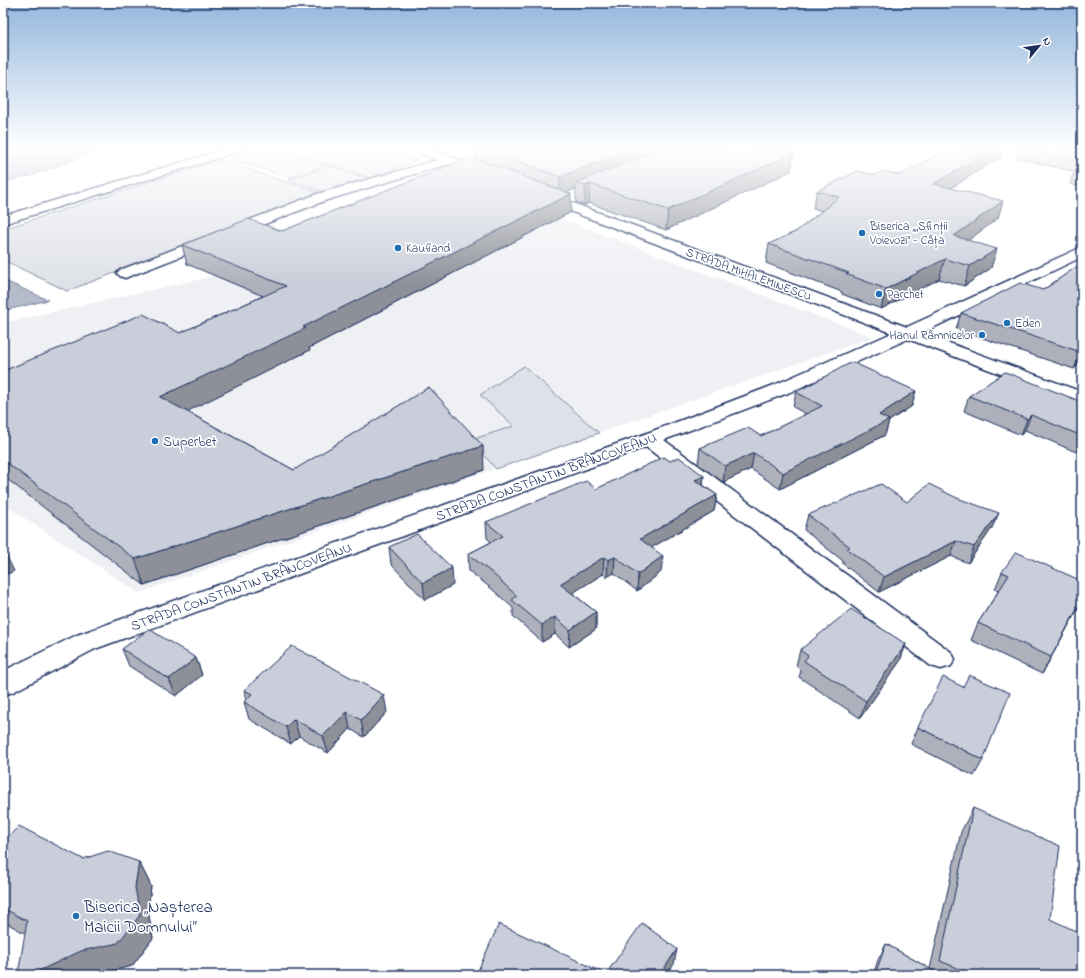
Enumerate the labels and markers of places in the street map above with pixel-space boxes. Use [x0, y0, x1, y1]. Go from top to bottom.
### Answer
place label: Biserica „„Sfinții Voievozi” - Câța [869, 218, 948, 250]
marker: Biserica „„Sfinții Voievozi” - Câța [857, 228, 867, 238]
place label: Kaufland [406, 240, 451, 258]
marker: Kaufland [393, 243, 403, 253]
place label: Parchet [887, 286, 924, 304]
marker: Parchet [874, 289, 884, 299]
place label: Eden [1015, 315, 1040, 333]
marker: Eden [1002, 318, 1012, 328]
place label: Hanul Râmnicelor [890, 327, 974, 345]
marker: Hanul Râmnicelor [977, 330, 987, 340]
place label: Superbet [163, 432, 217, 453]
marker: Superbet [150, 436, 160, 446]
place label: Biserica „Nașterea Maicii Domnului” [83, 895, 213, 940]
marker: Biserica „Nașterea Maicii Domnului” [71, 911, 81, 921]

